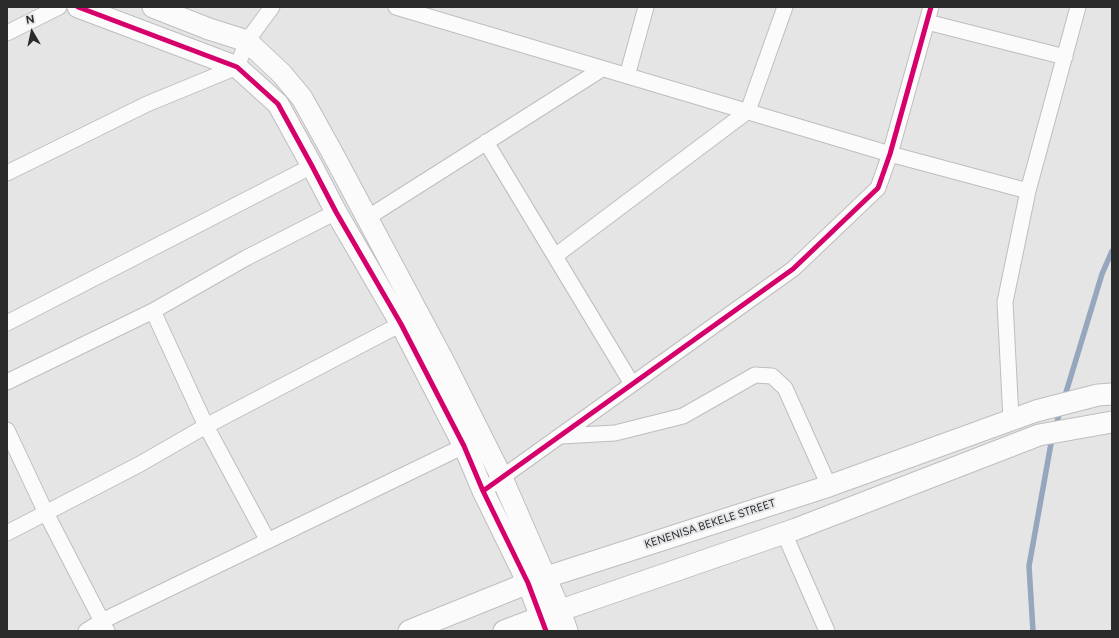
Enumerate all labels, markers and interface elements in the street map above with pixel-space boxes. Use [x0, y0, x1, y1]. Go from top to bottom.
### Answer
north arrow [12, 12, 52, 52]
text: N [25, 13, 35, 27]
street label: KENENISA BEKELE STREET [643, 497, 777, 551]

